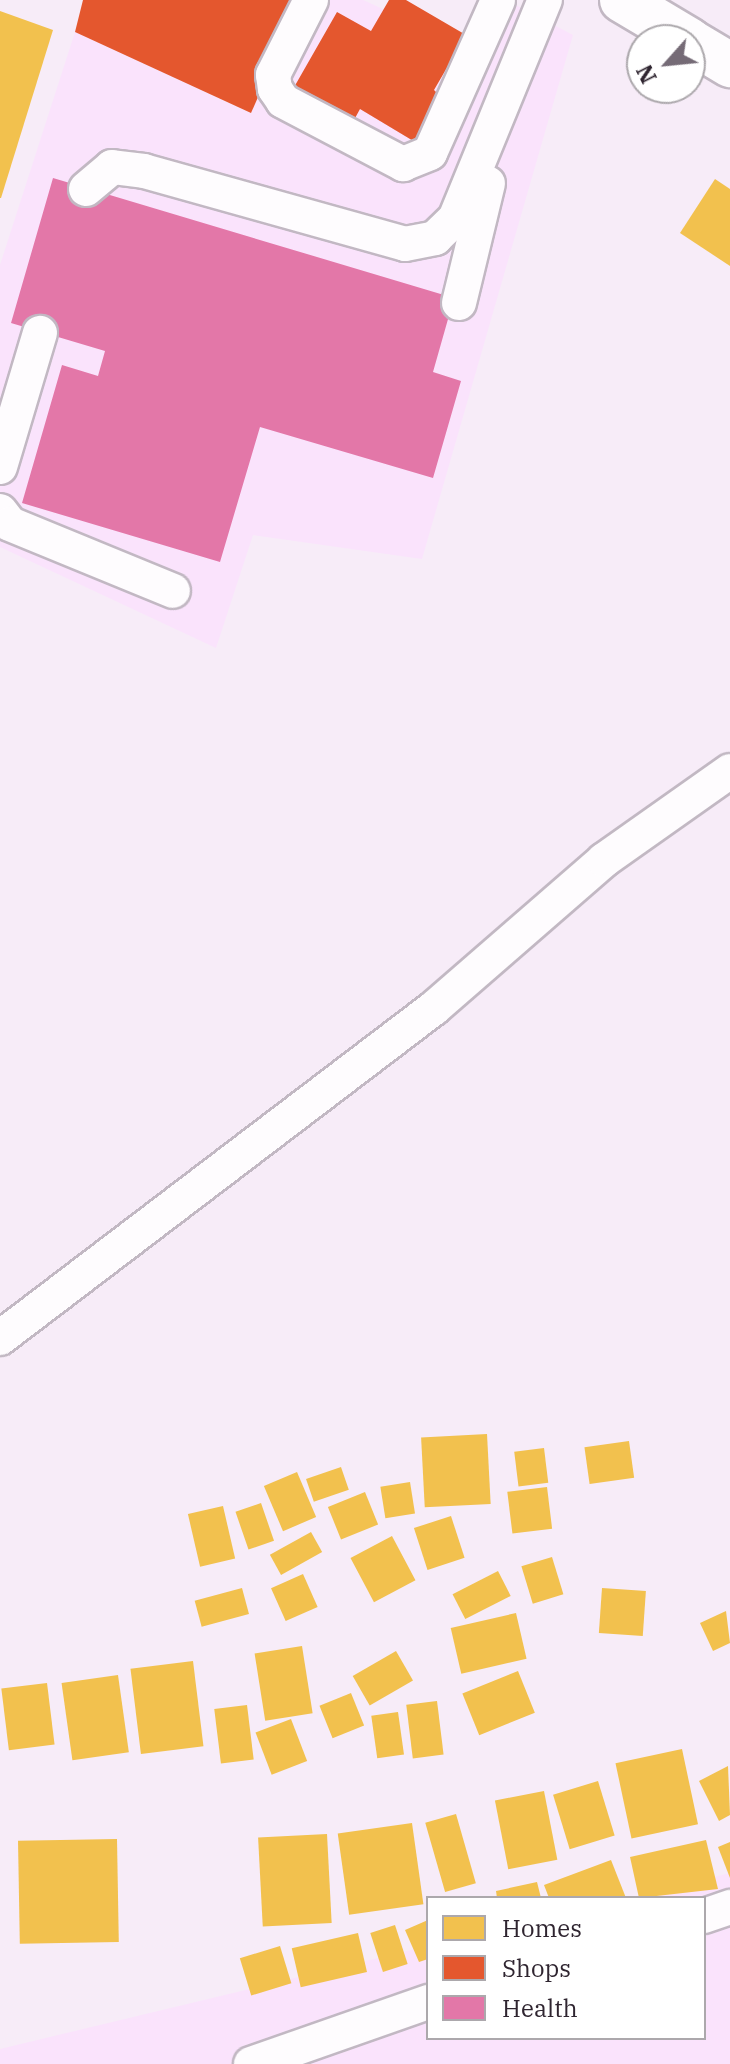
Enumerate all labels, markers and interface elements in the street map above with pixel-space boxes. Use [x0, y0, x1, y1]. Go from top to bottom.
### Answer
north arrow [626, 24, 706, 104]
text: N [629, 60, 663, 89]
legend [426, 1896, 706, 2040]
text: Homes [502, 1912, 582, 1944]
text: Shops [502, 1952, 571, 1984]
text: Health [502, 1992, 578, 2024]

